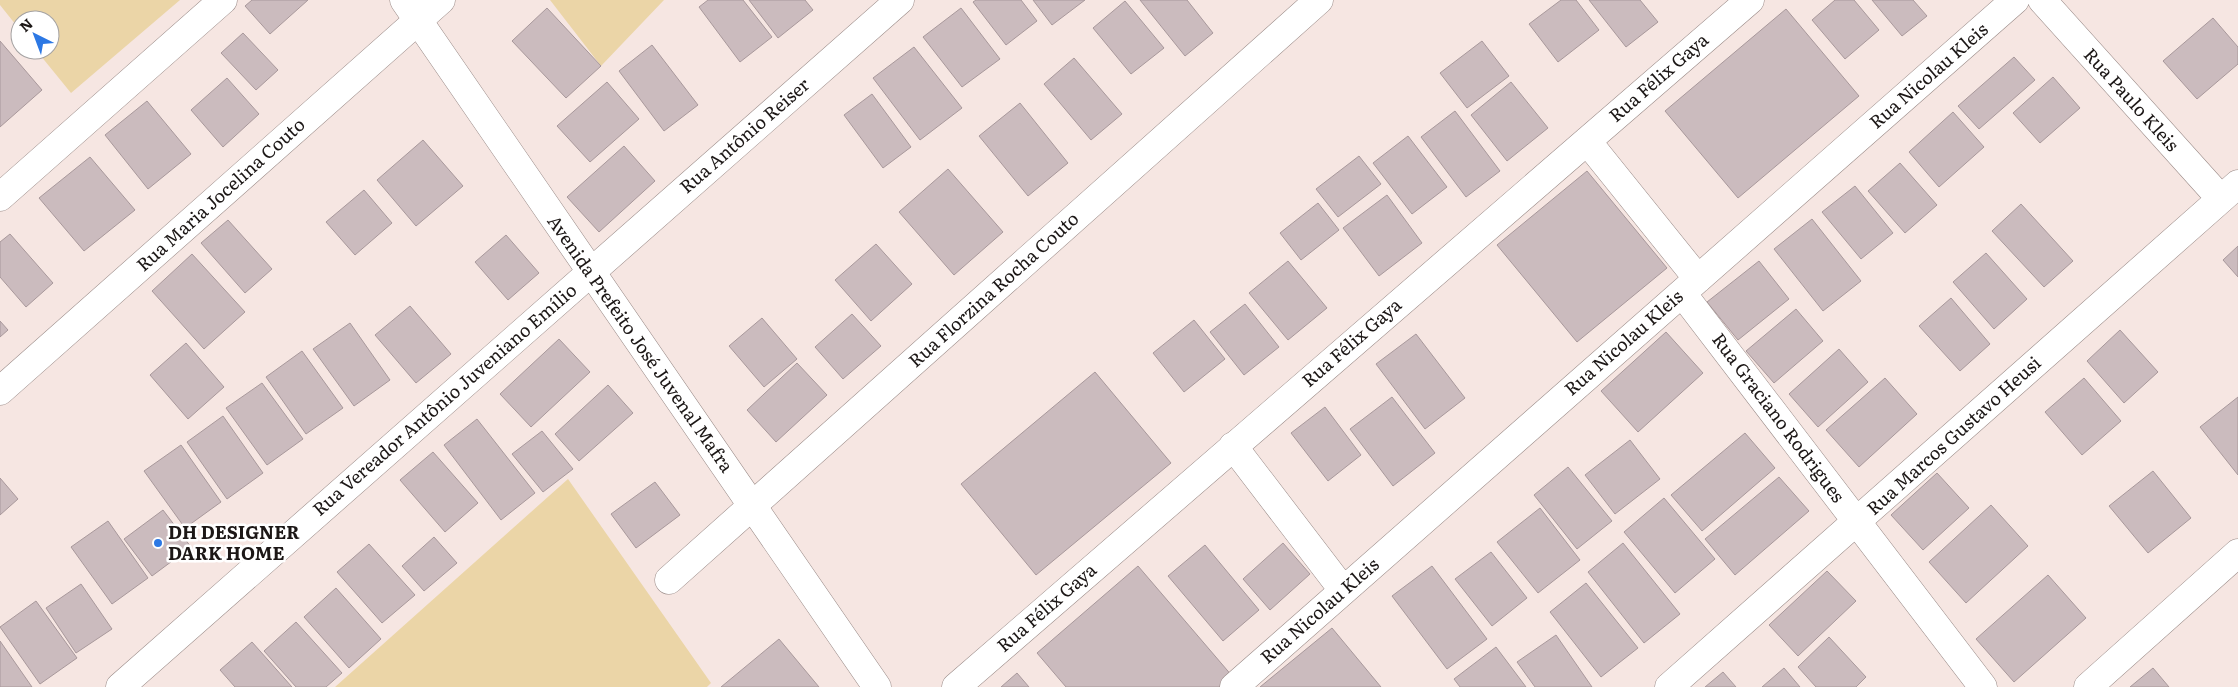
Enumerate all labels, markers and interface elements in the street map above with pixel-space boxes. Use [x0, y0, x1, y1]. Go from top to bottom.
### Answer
north arrow [10, 10, 60, 60]
text: N [15, 13, 37, 36]
street label: Rua Nicolau Kleis [1863, 16, 1993, 134]
street label: Rua Félix Gaya [1602, 26, 1714, 128]
street label: Rua Paulo Kleis [2078, 41, 2186, 157]
street label: Rua Antônio Reiser [673, 70, 815, 199]
street label: Rua Maria Jocelina Couto [130, 111, 310, 277]
street label: Rua Florzina Rocha Couto [902, 205, 1084, 373]
street label: Avenida Prefeito José Juvenal Mafra [542, 209, 741, 478]
street label: Rua Vereador Antônio Juveniano Emílio [306, 276, 582, 521]
street label: Rua Nicolau Kleis [1558, 283, 1688, 401]
street label: Rua Félix Gaya [1295, 291, 1407, 393]
street label: Rua Graciano Rodrigues [1706, 327, 1852, 508]
street label: Rua Marcos Gustavo Heusi [1860, 349, 2046, 521]
place label: DH DESIGNER DARK HOME [168, 518, 300, 566]
marker: DH DESIGNER DARK HOME [152, 537, 164, 549]
street label: Rua Nicolau Kleis [1254, 551, 1384, 669]
street label: Rua Félix Gaya [990, 556, 1102, 658]

